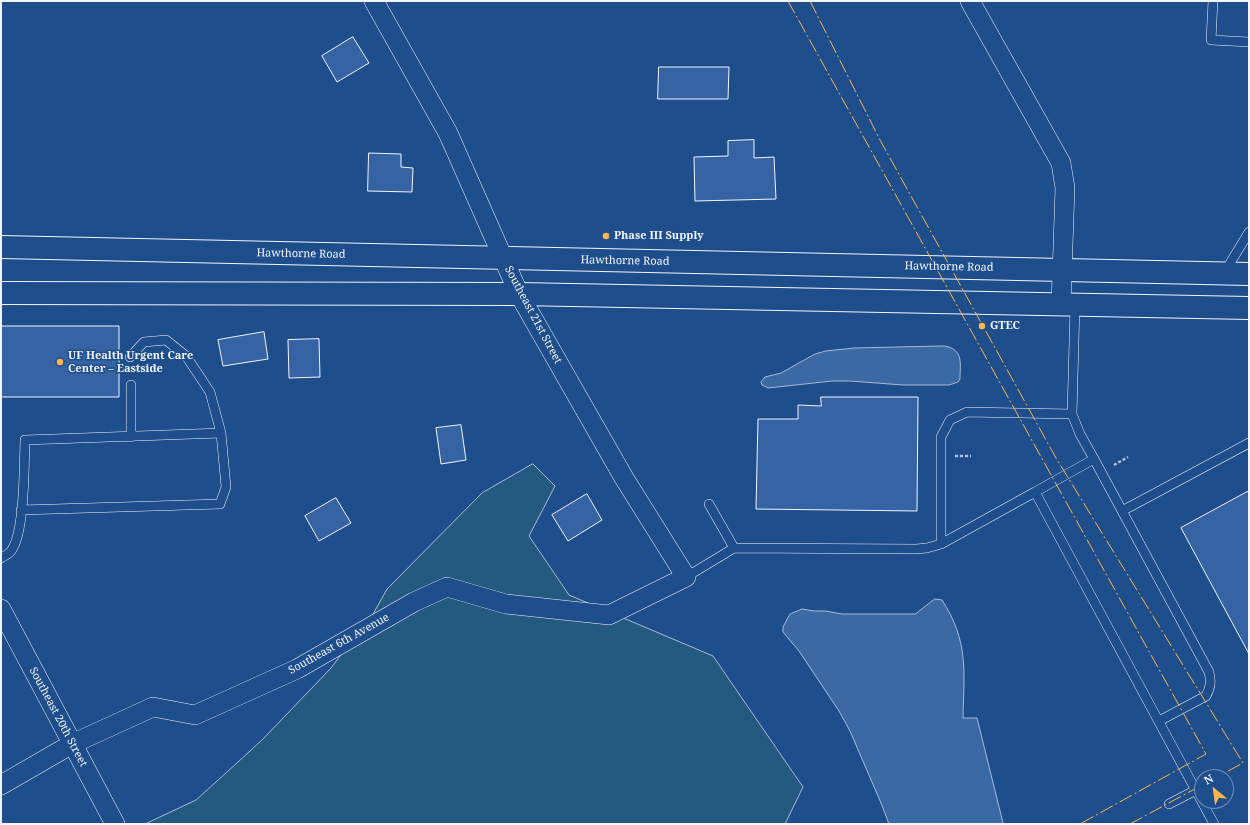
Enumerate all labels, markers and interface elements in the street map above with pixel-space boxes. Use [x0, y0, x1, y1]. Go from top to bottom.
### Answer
place label: Phase III Supply [614, 229, 704, 243]
marker: Phase III Supply [601, 231, 611, 241]
street label: Hawthorne Road [256, 247, 346, 261]
street label: Hawthorne Road [580, 254, 670, 268]
street label: Hawthorne Road [904, 260, 994, 274]
street label: Southeast 21st Street [502, 264, 564, 366]
place label: GTEC [990, 319, 1020, 333]
marker: GTEC [977, 321, 987, 331]
place label: UF Health Urgent Care Center – Eastside [68, 349, 193, 375]
marker: UF Health Urgent Care Center – Eastside [55, 357, 65, 367]
street label: Southeast 6th Avenue [286, 611, 392, 677]
street label: Southeast 20th Street [26, 665, 90, 769]
north arrow [1194, 769, 1234, 809]
text: N [1201, 770, 1216, 788]

